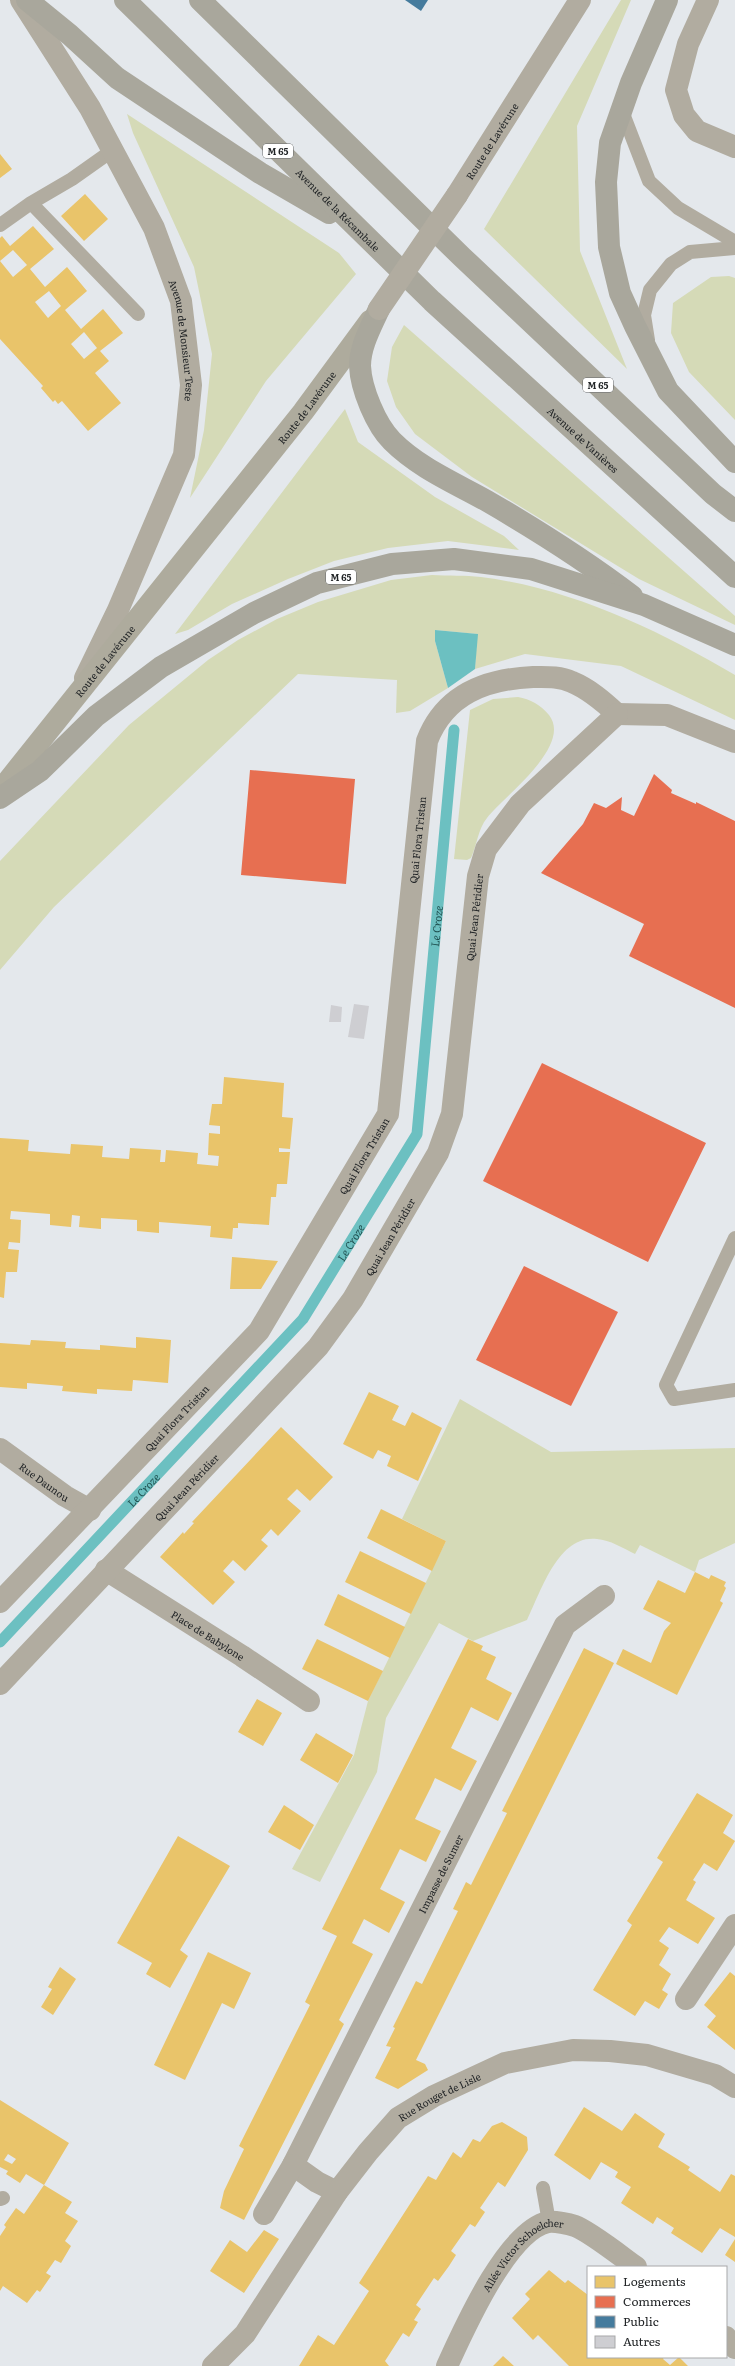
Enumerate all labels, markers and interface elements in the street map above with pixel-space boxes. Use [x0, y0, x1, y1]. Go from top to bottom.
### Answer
street label: Route de Lavérune [461, 100, 521, 182]
road number: M 65 [263, 144, 293, 158]
street label: Avenue de la Récambale [293, 164, 384, 254]
street label: Avenue de Monsieur Teste [166, 277, 199, 402]
street label: Route de Lavérune [273, 367, 339, 447]
road number: M 65 [583, 378, 613, 392]
street label: Avenue de Vanières [545, 403, 623, 476]
road number: M 65 [326, 570, 356, 584]
street label: Route de Lavérune [71, 621, 138, 700]
street label: Quai Flora Tristan [405, 795, 429, 884]
street label: Quai Jean Péridier [461, 873, 486, 962]
water label: Le Croze [426, 905, 446, 947]
street label: Quai Flora Tristan [335, 1114, 392, 1197]
street label: Quai Jean Péridier [361, 1195, 418, 1278]
water label: Le Croze [333, 1220, 368, 1264]
street label: Quai Flora Tristan [141, 1381, 212, 1454]
street label: Quai Jean Péridier [151, 1450, 222, 1524]
street label: Rue Daunou [17, 1458, 73, 1505]
water label: Le Croze [123, 1469, 163, 1510]
street label: Place de Babylone [169, 1606, 248, 1663]
street label: Impasse de Sumer [414, 1831, 466, 1916]
street label: Rue Rouget de Lisle [395, 2068, 483, 2124]
street label: Allée Victor Schoelcher [478, 2214, 565, 2294]
legend [587, 2266, 727, 2358]
text: Logements [623, 2272, 686, 2290]
text: Commerces [623, 2292, 691, 2310]
text: Public [623, 2312, 659, 2330]
text: Autres [623, 2332, 661, 2350]

